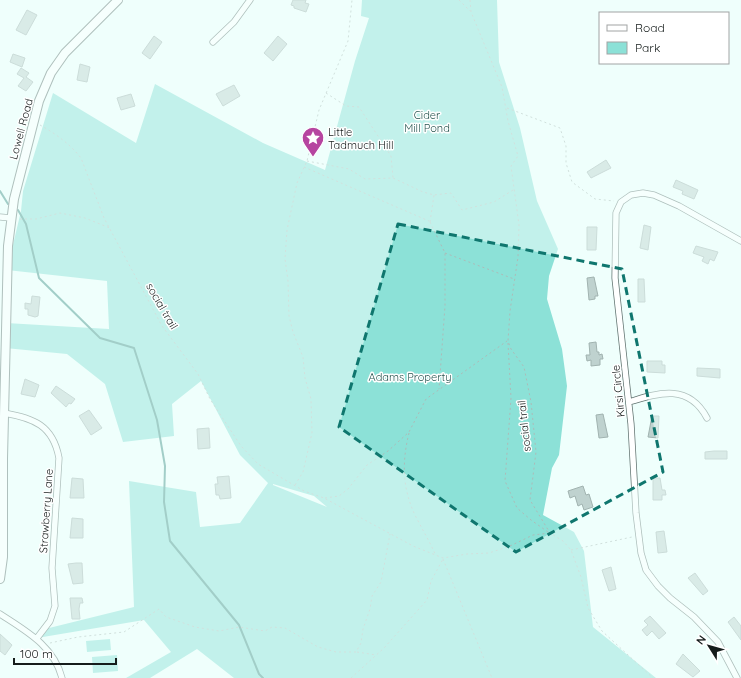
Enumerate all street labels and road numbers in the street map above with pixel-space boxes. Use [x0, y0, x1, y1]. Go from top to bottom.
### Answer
street label: Lowell Road [6, 97, 36, 161]
street label: social trail [143, 280, 181, 332]
street label: Kirsi Circle [608, 364, 628, 418]
street label: social trail [514, 400, 534, 452]
street label: Strawberry Lane [36, 468, 56, 554]

